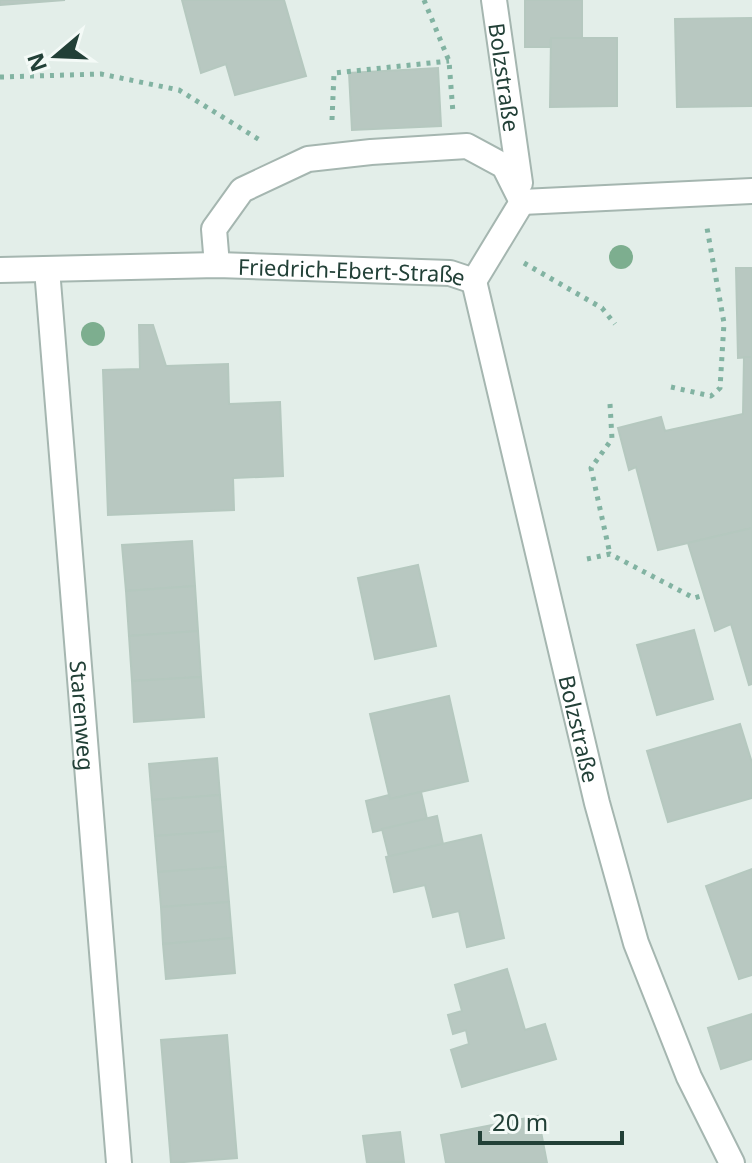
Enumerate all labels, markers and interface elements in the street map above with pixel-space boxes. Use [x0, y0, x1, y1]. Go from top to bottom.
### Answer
north arrow [16, 16, 96, 96]
street label: Bolzstraße [482, 21, 528, 134]
text: N [19, 49, 53, 76]
street label: Friedrich-Ebert-Straße [237, 251, 470, 292]
street label: Starenweg [64, 659, 102, 772]
street label: Bolzstraße [552, 672, 607, 785]
scale bar [480, 1095, 622, 1145]
text: 20 m [492, 1105, 548, 1138]

